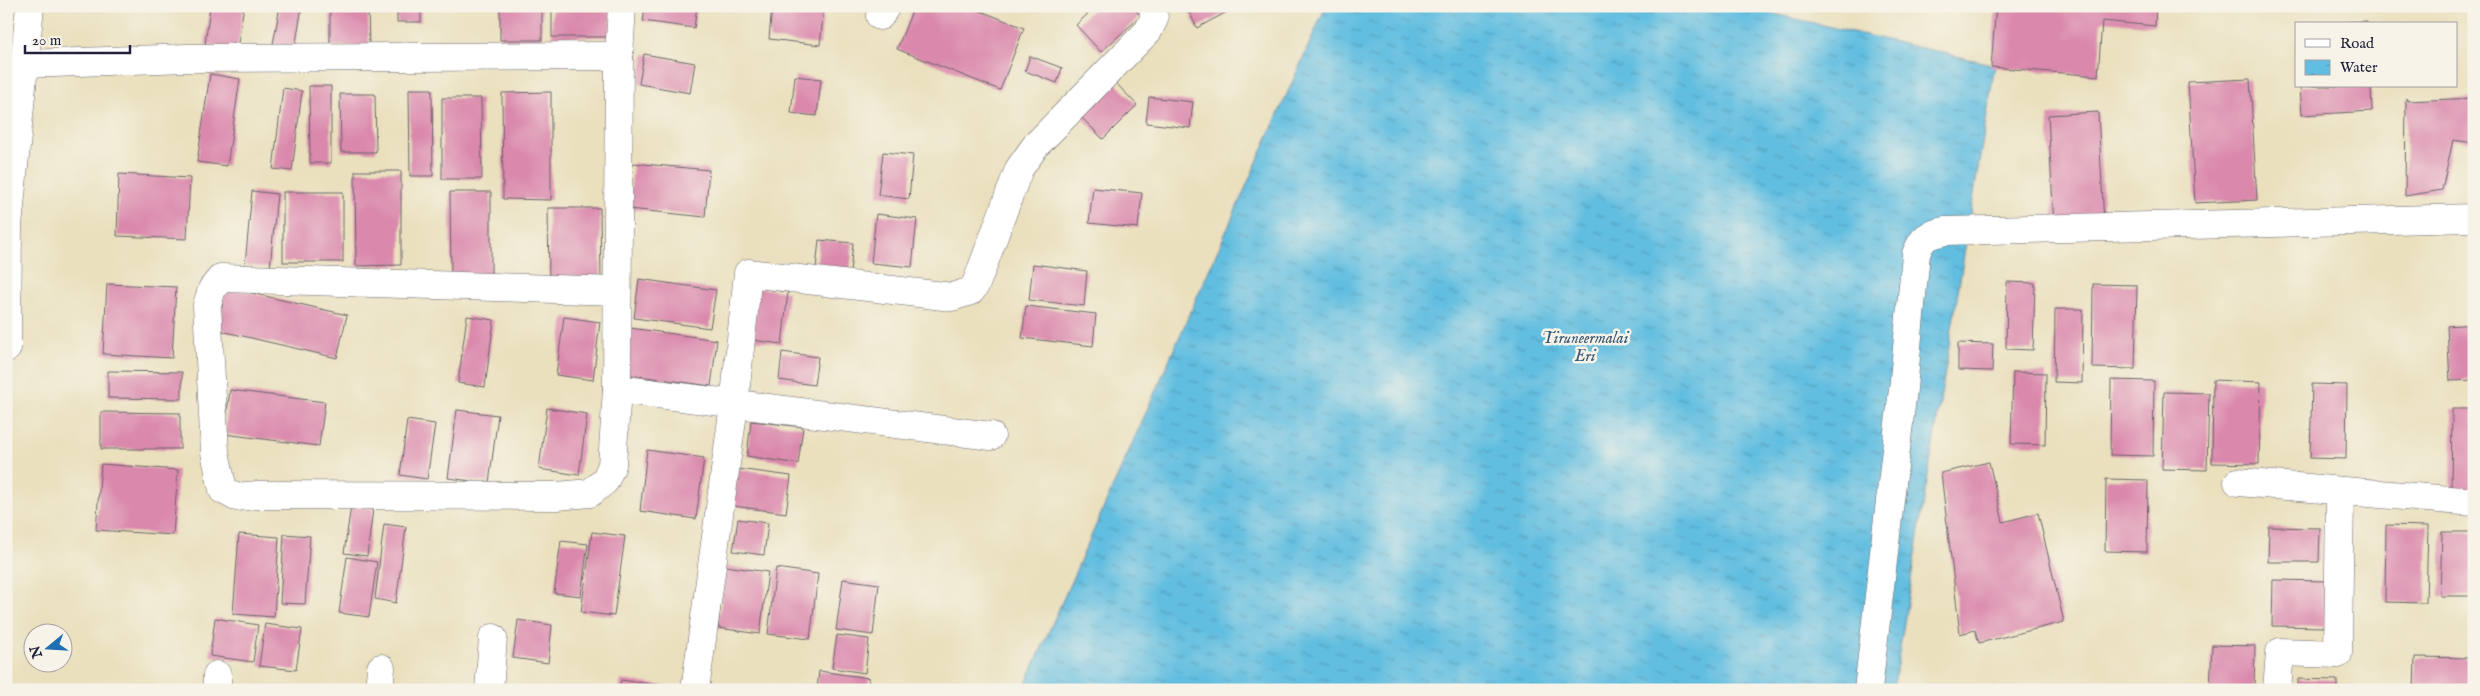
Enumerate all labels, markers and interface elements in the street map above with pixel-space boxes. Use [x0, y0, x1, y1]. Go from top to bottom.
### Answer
scale bar [25, 22, 130, 54]
legend [2295, 22, 2458, 88]
text: 20 m [32, 31, 62, 50]
text: Road [2340, 34, 2375, 53]
text: Water [2340, 58, 2378, 77]
water label: Tiruneermalai Eri [1542, 329, 1630, 367]
north arrow [22, 624, 72, 674]
text: N [26, 643, 47, 661]

